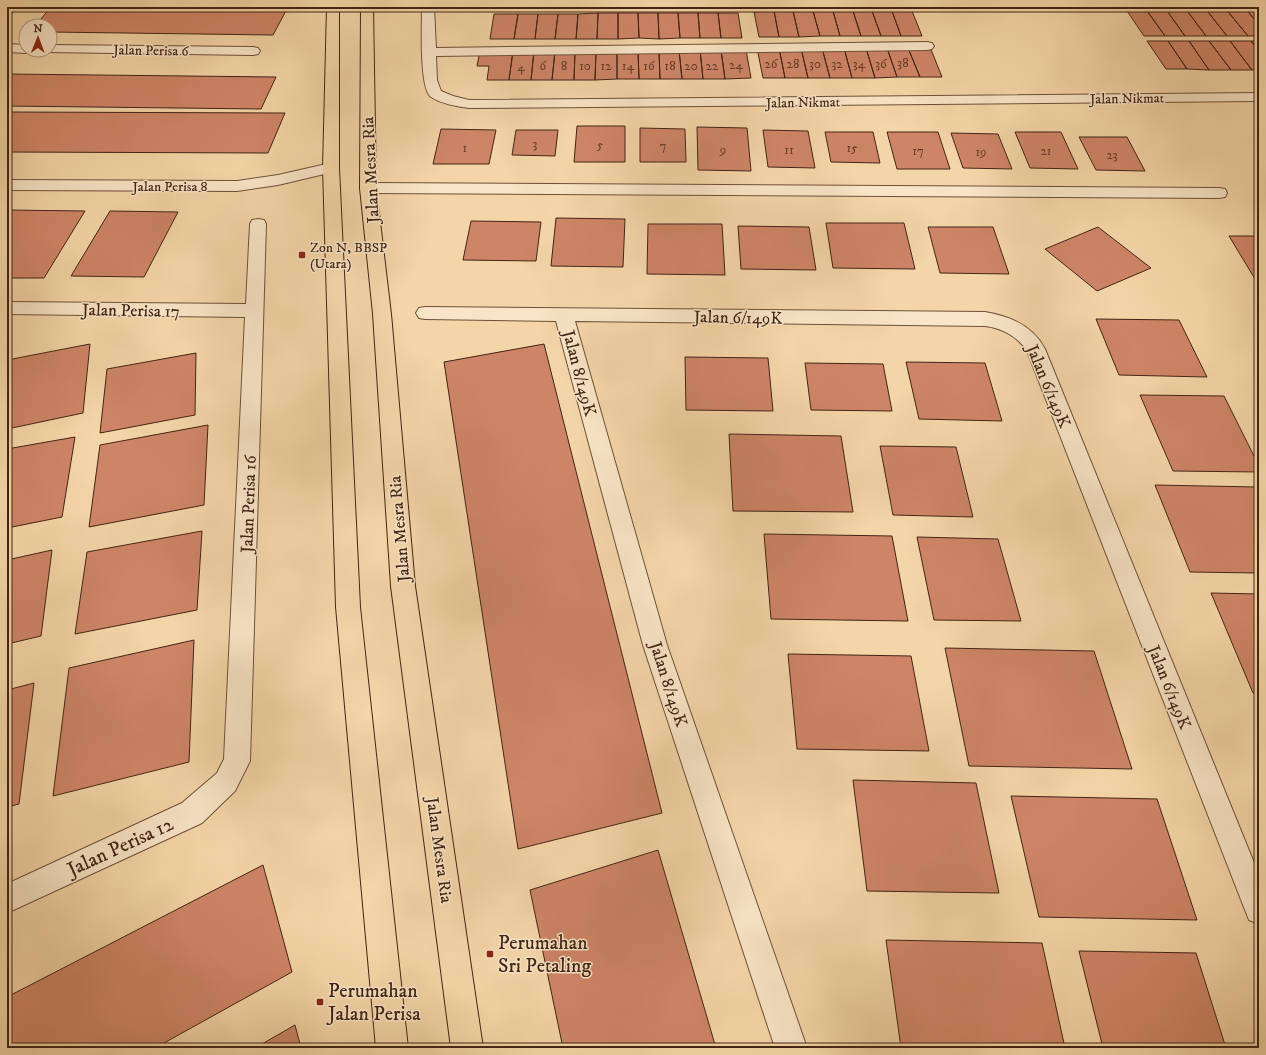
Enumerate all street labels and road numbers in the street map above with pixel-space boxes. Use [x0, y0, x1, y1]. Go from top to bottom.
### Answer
street label: Jalan Perisa 6 [111, 41, 189, 61]
street label: Jalan Nikmat [1088, 89, 1165, 109]
street label: Jalan Nikmat [764, 93, 841, 113]
street label: Jalan Mesra Ria [357, 115, 385, 226]
street label: Jalan Perisa 8 [131, 178, 207, 196]
street label: Jalan Perisa 17 [80, 299, 180, 323]
street label: Jalan 6/149K [692, 306, 782, 330]
street label: Jalan 8/149K [556, 326, 601, 419]
street label: Jalan 6/149K [1020, 340, 1076, 431]
street label: Jalan Perisa 16 [236, 454, 262, 555]
street label: Jalan Mesra Ria [384, 474, 416, 585]
street label: Jalan 8/149K [643, 637, 692, 730]
street label: Jalan 6/149K [1142, 640, 1196, 733]
street label: Jalan Mesra Ria [420, 794, 457, 905]
street label: Jalan Perisa 12 [62, 812, 178, 884]

